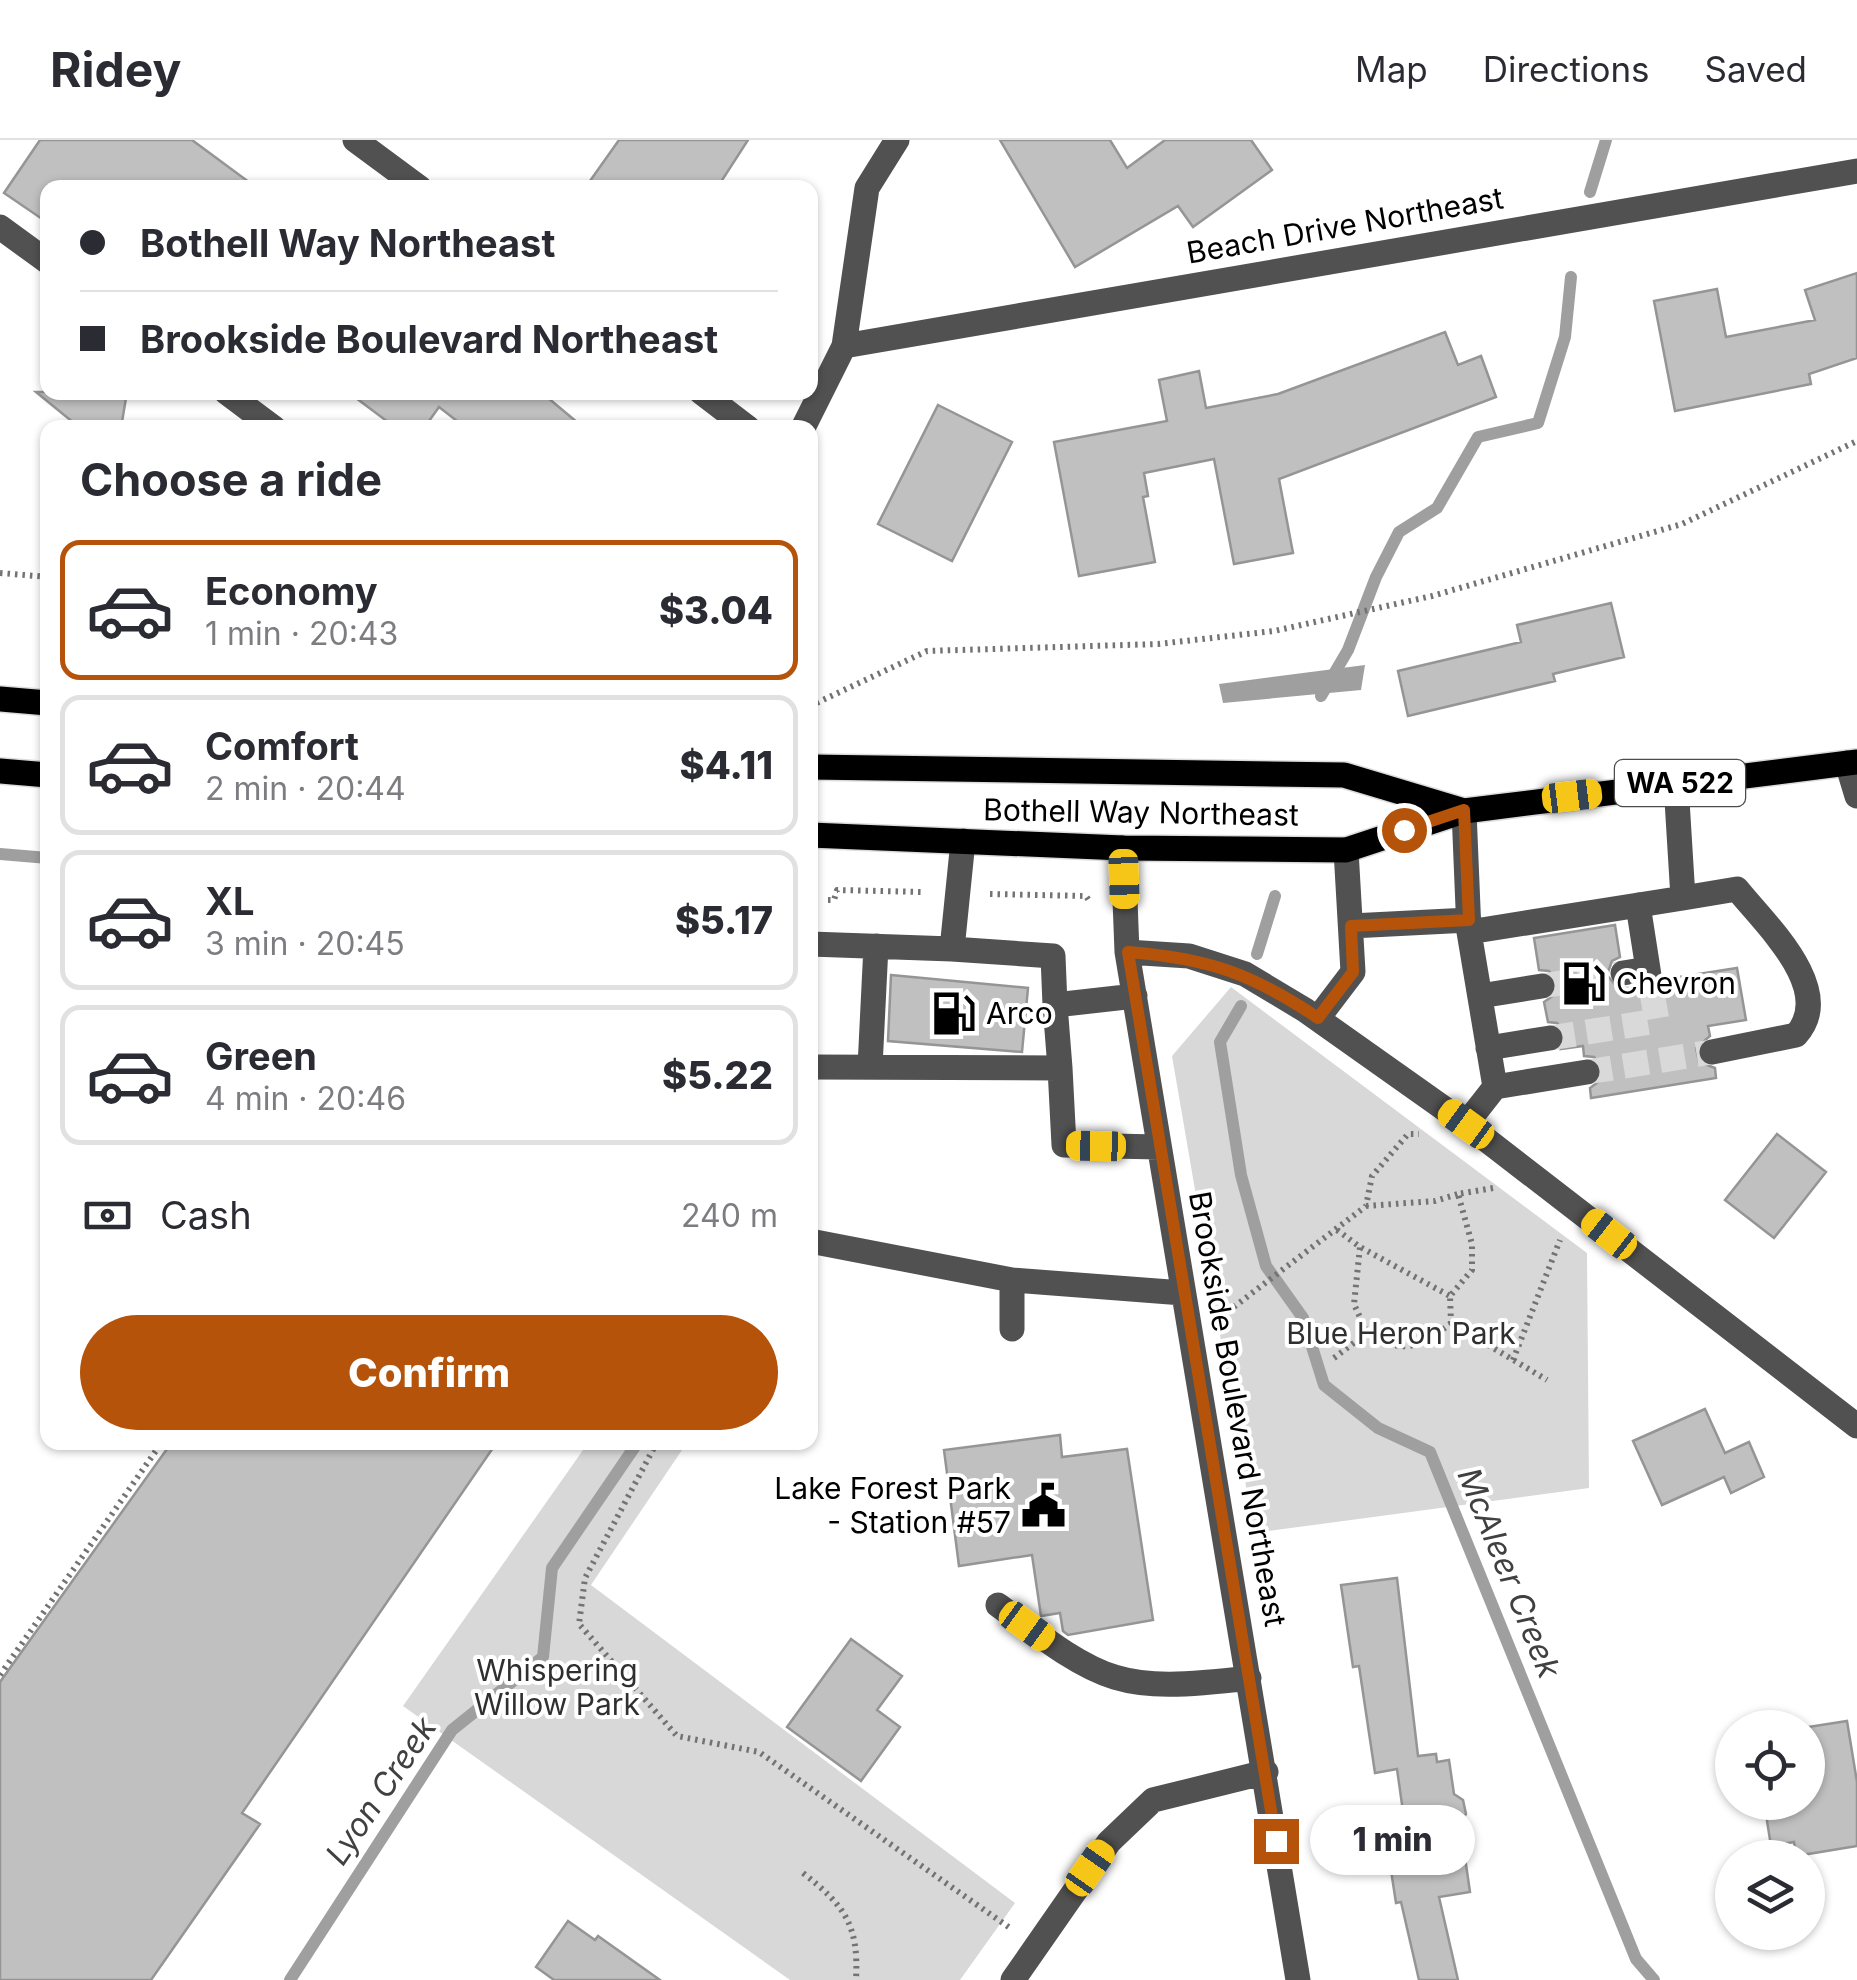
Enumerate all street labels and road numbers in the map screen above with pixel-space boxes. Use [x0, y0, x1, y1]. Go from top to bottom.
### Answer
street label: Beach Drive Northeast [1184, 179, 1506, 271]
road number: WA 522 [1615, 760, 1745, 806]
street label: Bothell Way Northeast [983, 791, 1299, 833]
street label: Brookside Boulevard Northeast [1182, 1188, 1294, 1629]

